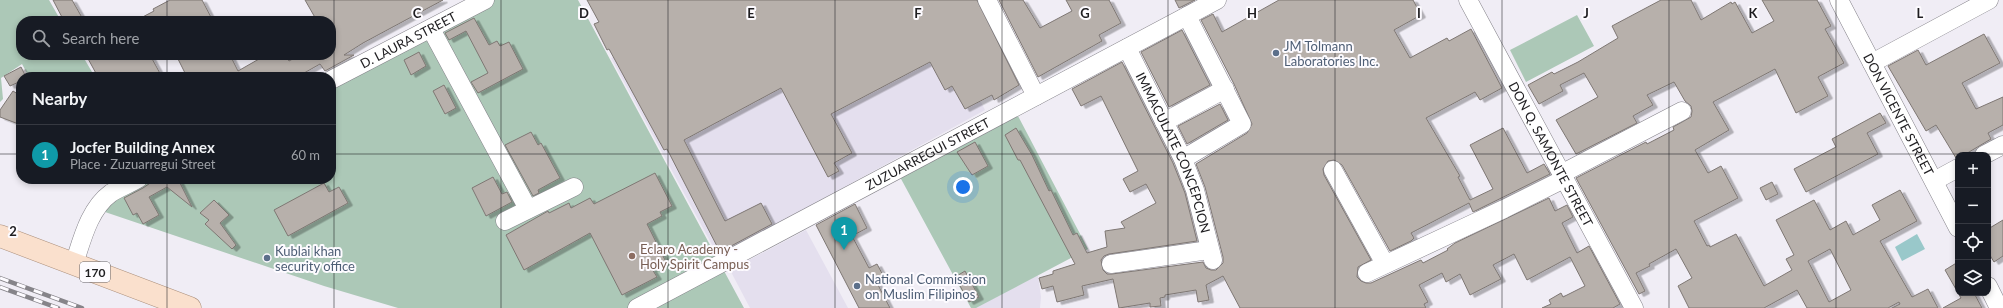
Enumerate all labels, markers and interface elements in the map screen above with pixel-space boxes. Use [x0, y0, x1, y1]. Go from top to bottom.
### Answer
text: C [413, 5, 422, 21]
text: D [579, 5, 589, 21]
text: E [747, 5, 755, 21]
text: F [914, 5, 922, 21]
text: G [1080, 5, 1090, 21]
text: H [1247, 5, 1257, 21]
text: I [1417, 5, 1421, 21]
text: J [1583, 5, 1589, 21]
text: K [1749, 5, 1759, 21]
text: L [1917, 5, 1924, 21]
street label: D. LAURA STREET [357, 8, 459, 72]
search box [16, 16, 336, 60]
icon: search [30, 27, 52, 49]
text: Search here [62, 29, 139, 47]
place label: JM Tolmann Laboratories Inc. [1284, 38, 1379, 69]
marker: JM Tolmann Laboratories Inc. [1271, 48, 1281, 58]
street label: DON VICENTE STREET [1860, 50, 1937, 179]
street label: IMMACULATE CONCEPCION [1133, 70, 1214, 235]
street label: DON Q. SAMONTE STREET [1505, 79, 1597, 230]
text: Nearby [32, 88, 87, 109]
street label: ZUZUARREGUI STREET [863, 114, 993, 193]
text: Jocfer Building Annex [70, 138, 215, 156]
text: 1 [41, 147, 49, 163]
text: 60 m [291, 147, 320, 163]
map controls [1955, 152, 1991, 296]
button: + [1955, 152, 1991, 188]
text: Place · Zuzuarregui Street [70, 156, 215, 172]
your location [953, 177, 973, 197]
button: − [1955, 188, 1991, 224]
pin: 1 [831, 217, 857, 250]
text: 2 [9, 223, 17, 239]
button: locate [1955, 224, 1991, 260]
place label: Eclaro Academy - Holy Spirit Campus [640, 241, 749, 272]
place label: Kublai khan security office [275, 243, 355, 274]
marker: Eclaro Academy - Holy Spirit Campus [627, 251, 637, 261]
marker: Kublai khan security office [262, 253, 272, 263]
button: layers [1955, 260, 1991, 296]
road number: 170 [80, 262, 110, 282]
place label: National Commission on Muslim Filipinos [865, 271, 986, 302]
marker: National Commission on Muslim Filipinos [852, 281, 862, 291]

